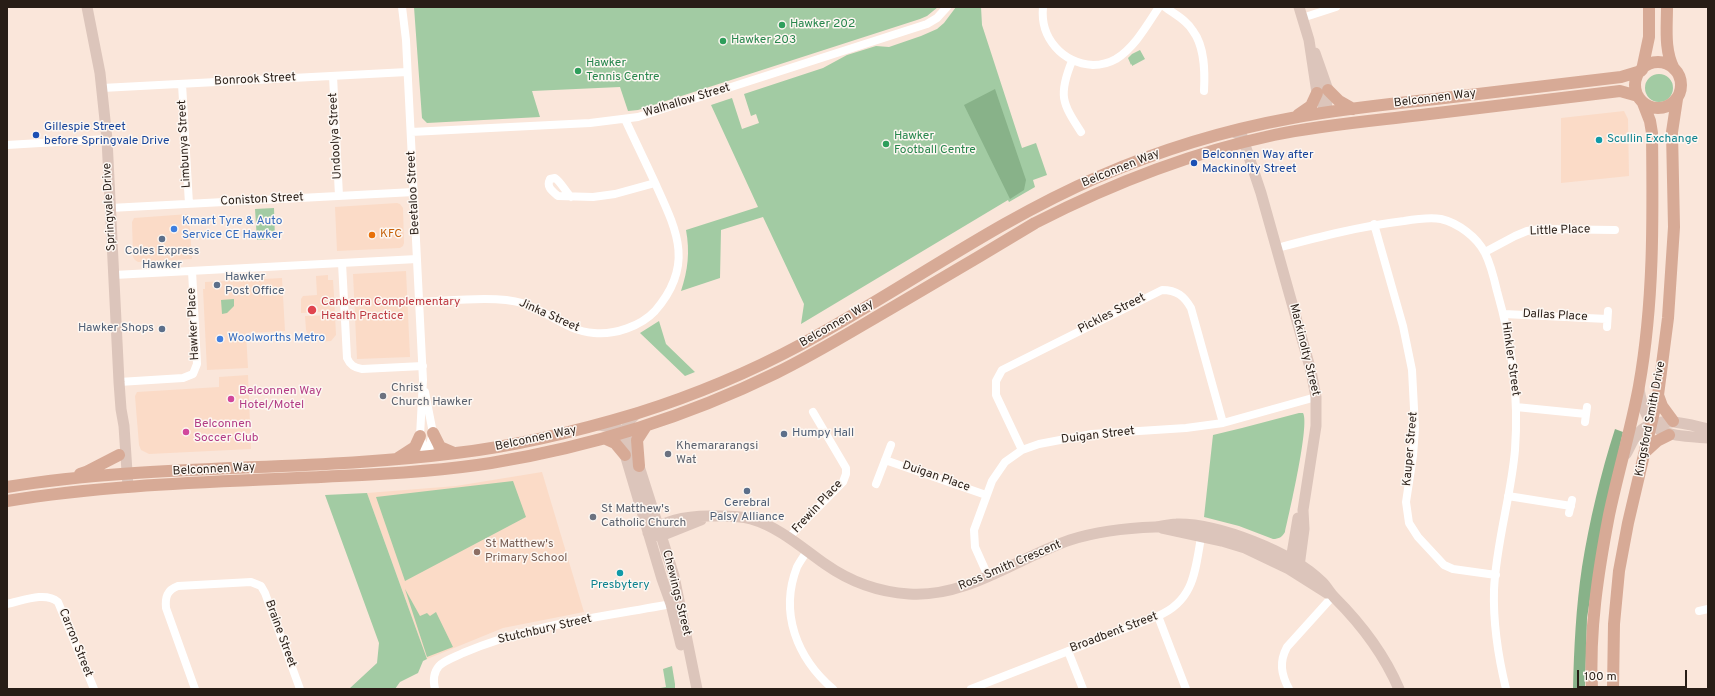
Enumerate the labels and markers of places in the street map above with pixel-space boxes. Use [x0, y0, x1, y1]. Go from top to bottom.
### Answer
place label: Hawker 202 [790, 18, 855, 32]
marker: Hawker 202 [777, 20, 787, 30]
place label: Hawker 203 [731, 34, 796, 48]
marker: Hawker 203 [718, 36, 728, 46]
place label: Hawker Tennis Centre [586, 57, 660, 85]
marker: Hawker Tennis Centre [573, 66, 583, 76]
place label: Gillespie Street before Springvale Drive [44, 121, 170, 149]
marker: Gillespie Street before Springvale Drive [31, 130, 41, 140]
place label: Hawker Football Centre [894, 130, 976, 158]
place label: Scullin Exchange [1607, 133, 1698, 147]
marker: Scullin Exchange [1594, 135, 1604, 145]
marker: Hawker Football Centre [881, 139, 891, 149]
place label: Belconnen Way after Mackinolty Street [1202, 149, 1314, 177]
marker: Belconnen Way after Mackinolty Street [1189, 158, 1199, 168]
place label: Kmart Tyre & Auto Service CE Hawker [182, 215, 283, 243]
marker: Kmart Tyre & Auto Service CE Hawker [169, 224, 179, 234]
place label: KFC [380, 228, 402, 242]
marker: KFC [367, 230, 377, 240]
marker: Coles Express Hawker [157, 234, 167, 244]
place label: Coles Express Hawker [125, 245, 199, 273]
place label: Hawker Post Office [225, 271, 284, 299]
marker: Hawker Post Office [212, 280, 222, 290]
place label: Canberra Complementary Health Practice [321, 296, 460, 324]
marker: Canberra Complementary Health Practice [306, 304, 318, 316]
place label: Hawker Shops [78, 322, 154, 336]
marker: Hawker Shops [157, 324, 167, 334]
place label: Woolworths Metro [228, 332, 325, 346]
marker: Woolworths Metro [215, 334, 225, 344]
place label: Christ Church Hawker [391, 382, 472, 410]
place label: Belconnen Way Hotel/Motel [239, 385, 322, 413]
marker: Christ Church Hawker [378, 391, 388, 401]
marker: Belconnen Way Hotel/Motel [226, 394, 236, 404]
place label: Belconnen Soccer Club [194, 418, 259, 446]
marker: Belconnen Soccer Club [181, 427, 191, 437]
place label: Humpy Hall [792, 427, 854, 441]
marker: Humpy Hall [779, 429, 789, 439]
place label: Khemararangsi Wat [676, 440, 758, 468]
marker: Khemararangsi Wat [663, 449, 673, 459]
marker: Cerebral Palsy Alliance [742, 486, 752, 496]
place label: Cerebral Palsy Alliance [710, 497, 784, 525]
place label: St Matthew's Catholic Church [601, 503, 686, 531]
marker: St Matthew's Catholic Church [588, 512, 598, 522]
place label: St Matthew's Primary School [485, 538, 567, 566]
marker: St Matthew's Primary School [472, 547, 482, 557]
marker: Presbytery [615, 568, 625, 578]
place label: Presbytery [590, 579, 650, 593]

